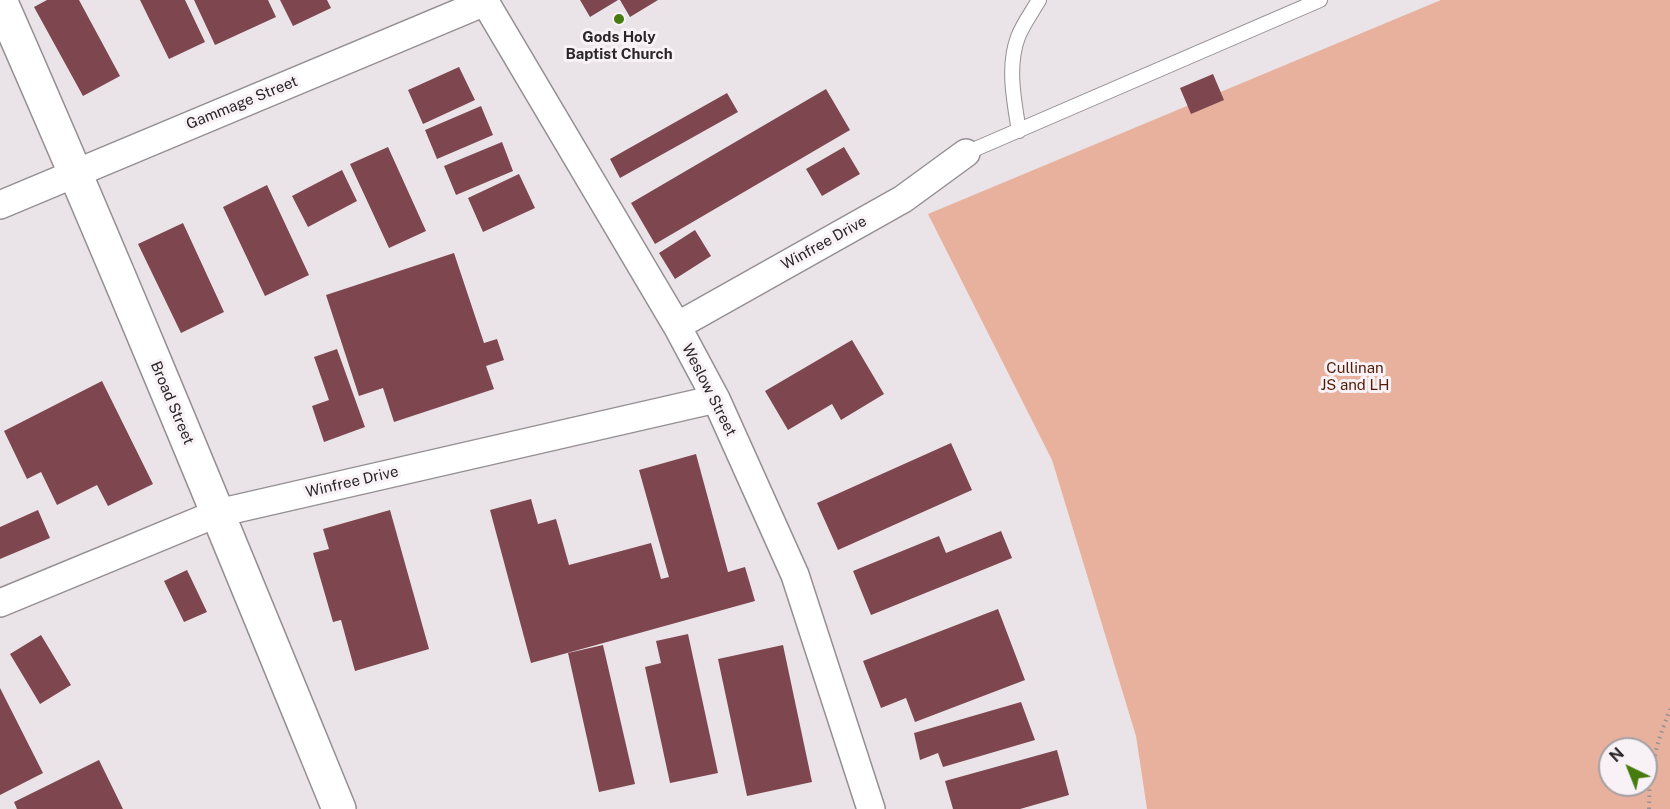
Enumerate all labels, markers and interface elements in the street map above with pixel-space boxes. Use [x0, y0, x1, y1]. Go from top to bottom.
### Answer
marker: Gods Holy Baptist Church [612, 12, 626, 26]
place label: Gods Holy Baptist Church [565, 28, 673, 63]
street label: Gammage Street [184, 72, 300, 134]
street label: Winfree Drive [778, 212, 870, 274]
street label: Weslow Street [678, 341, 740, 439]
street label: Broad Street [146, 359, 198, 447]
park label: Cullinan JS and LH [1320, 359, 1390, 394]
street label: Winfree Drive [304, 463, 400, 501]
north arrow [1598, 737, 1658, 797]
text: N [1606, 744, 1628, 766]

